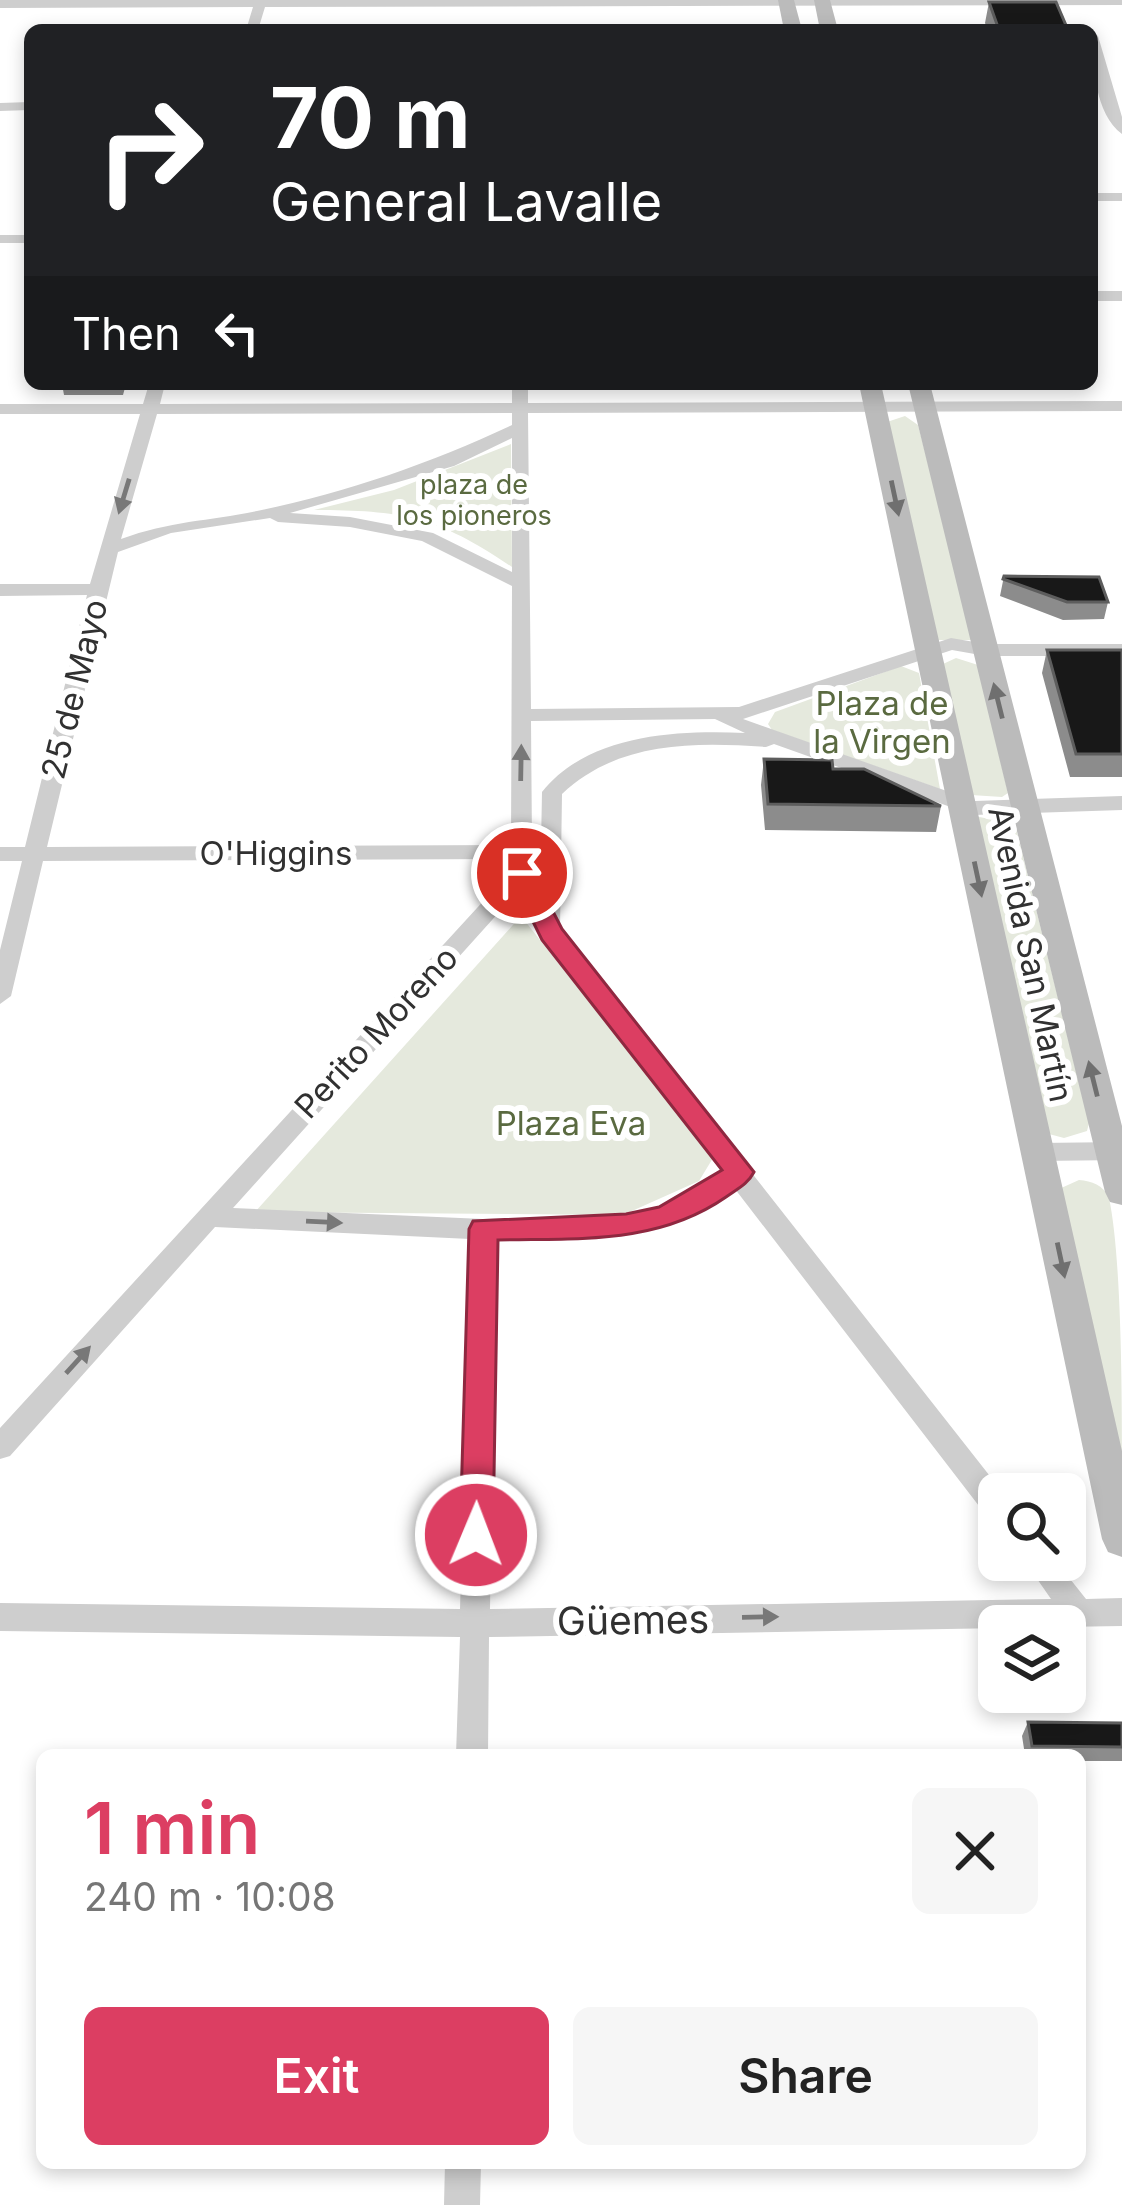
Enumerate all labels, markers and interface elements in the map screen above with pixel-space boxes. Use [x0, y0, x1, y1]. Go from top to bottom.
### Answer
text: 70 m [270, 67, 471, 168]
icon: right [72, 72, 228, 228]
text: General Lavalle [270, 169, 662, 234]
icon: left [204, 300, 270, 366]
text: Then [72, 306, 180, 361]
park label: plaza de los pioneros [396, 468, 552, 532]
one-way arrow [114, 478, 133, 515]
one-way arrow [887, 480, 906, 518]
street label: 25 de Mayo [32, 595, 116, 783]
one-way arrow [988, 682, 1007, 719]
park label: Plaza de la Virgen [813, 683, 951, 761]
one-way arrow [511, 743, 530, 781]
street label: Avenida San Martín [980, 803, 1082, 1105]
pin [471, 822, 573, 924]
street label: O'Higgins [199, 833, 353, 873]
icon: arrive [489, 840, 555, 906]
one-way arrow [970, 861, 989, 899]
street label: Perito Moreno [286, 938, 466, 1126]
one-way arrow [1083, 1060, 1102, 1097]
park label: Plaza Eva [496, 1103, 646, 1143]
one-way arrow [305, 1213, 343, 1232]
one-way arrow [1053, 1242, 1072, 1280]
one-way arrow [64, 1345, 91, 1374]
position arrow [413, 1472, 539, 1598]
map controls [978, 1473, 1086, 1713]
button: search [978, 1473, 1086, 1581]
street label: Güemes [556, 1595, 710, 1644]
button: layers [978, 1605, 1086, 1713]
one-way arrow [742, 1608, 780, 1627]
text: 1 min [84, 1784, 260, 1871]
button: close [912, 1788, 1038, 1914]
text: 240 m · 10:08 [84, 1873, 336, 1920]
button: Exit [84, 2007, 549, 2145]
button: Share [573, 2007, 1038, 2145]

